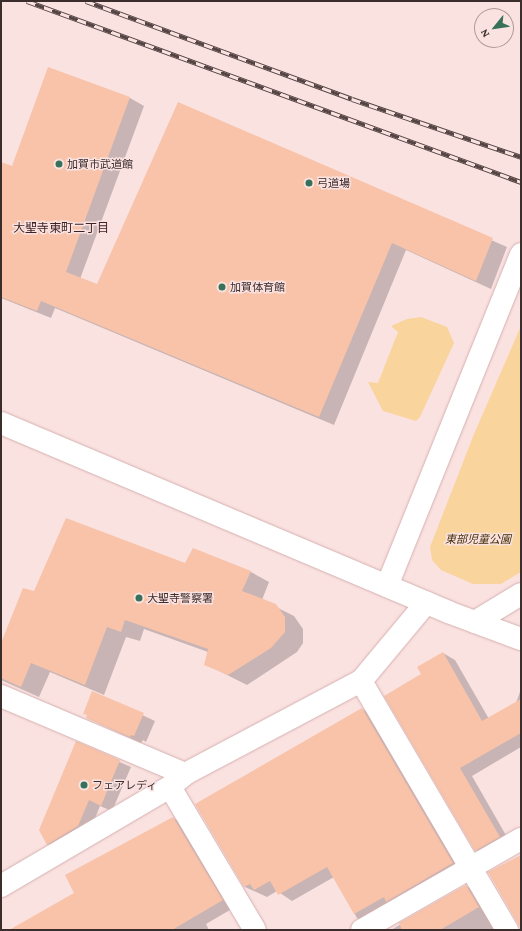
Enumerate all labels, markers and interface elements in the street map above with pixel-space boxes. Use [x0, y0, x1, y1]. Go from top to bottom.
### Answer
north arrow [474, 8, 514, 48]
text: N [477, 27, 492, 40]
place label: 加賀市武道館 [67, 157, 133, 171]
marker: 加賀市武道館 [54, 159, 64, 169]
place label: 弓道場 [317, 176, 350, 190]
marker: 弓道場 [304, 178, 314, 188]
district label: 大聖寺東町二丁目 [13, 222, 109, 236]
place label: 加賀体育館 [230, 280, 285, 294]
marker: 加賀体育館 [217, 282, 227, 292]
park label: 東部児童公園 [445, 532, 511, 546]
place label: 大聖寺警察署 [147, 591, 213, 605]
marker: 大聖寺警察署 [134, 593, 144, 603]
place label: フェアレディ [92, 778, 158, 792]
marker: フェアレディ [79, 780, 89, 790]

